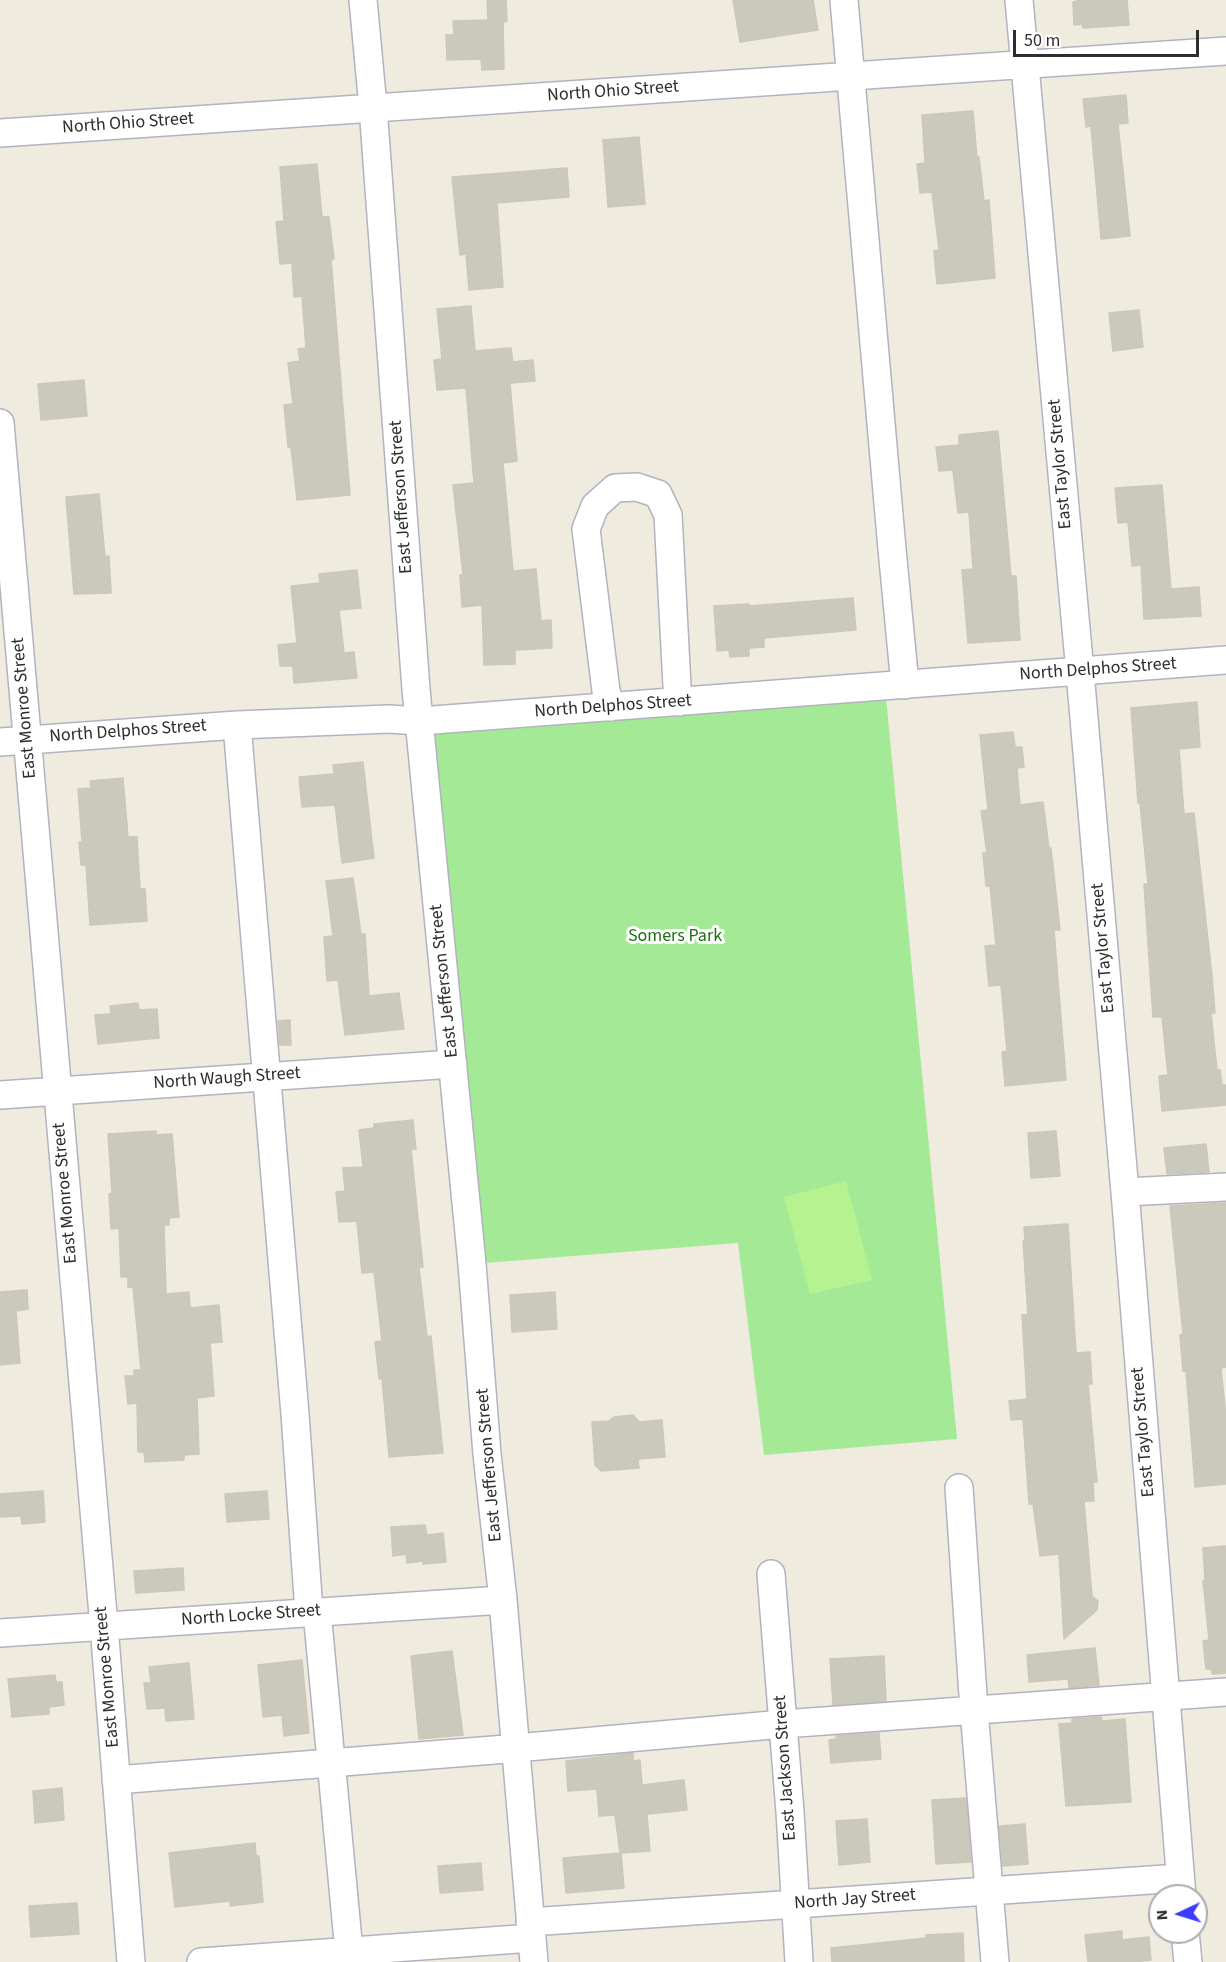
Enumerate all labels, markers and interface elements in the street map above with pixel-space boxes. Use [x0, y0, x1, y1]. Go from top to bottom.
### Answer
scale bar [1016, 18, 1202, 56]
text: 50 m [1024, 28, 1060, 53]
street label: North Ohio Street [547, 77, 679, 107]
street label: North Ohio Street [62, 109, 194, 139]
street label: East Taylor Street [1045, 398, 1077, 530]
street label: East Jefferson Street [386, 419, 418, 575]
street label: East Monroe Street [8, 637, 42, 779]
street label: North Delphos Street [1019, 654, 1177, 686]
street label: North Delphos Street [534, 691, 692, 723]
street label: North Delphos Street [49, 716, 207, 748]
street label: East Taylor Street [1088, 882, 1120, 1014]
street label: East Jefferson Street [426, 903, 464, 1059]
park label: Somers Park [628, 926, 722, 948]
street label: North Waugh Street [153, 1063, 301, 1095]
street label: East Monroe Street [49, 1122, 83, 1264]
street label: East Taylor Street [1128, 1366, 1160, 1498]
street label: East Jefferson Street [473, 1387, 507, 1543]
street label: North Locke Street [181, 1600, 321, 1632]
street label: East Monroe Street [91, 1606, 125, 1748]
street label: East Jackson Street [770, 1694, 802, 1842]
north arrow [1148, 1884, 1208, 1944]
street label: North Jay Street [793, 1885, 917, 1915]
text: N [1151, 1909, 1173, 1921]

